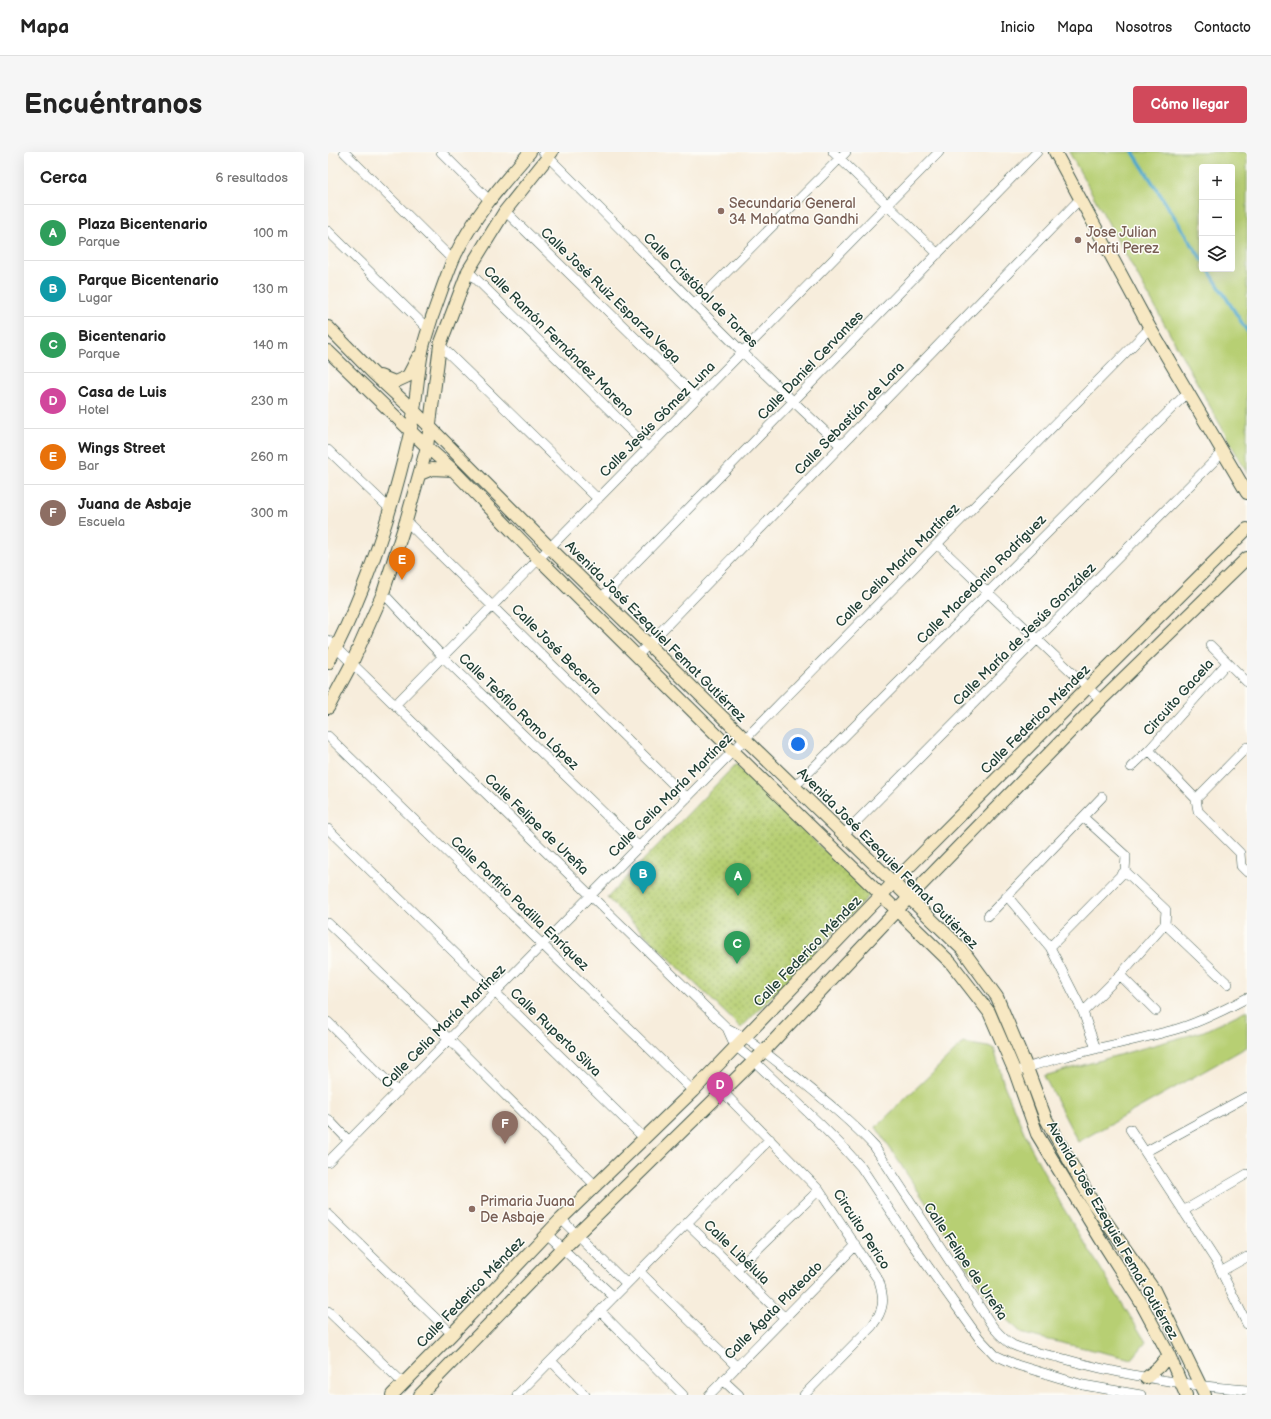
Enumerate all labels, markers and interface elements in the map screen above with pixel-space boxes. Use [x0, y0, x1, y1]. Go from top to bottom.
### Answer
text: Mapa [20, 16, 69, 39]
text: Inicio [1001, 19, 1035, 36]
text: Mapa [1057, 19, 1093, 36]
text: Nosotros [1115, 19, 1172, 36]
text: Contacto [1194, 19, 1251, 36]
button: Cómo llegar [1133, 86, 1247, 123]
text: Encuéntranos [24, 88, 202, 121]
map controls [1199, 164, 1235, 272]
button: + [1199, 164, 1235, 200]
text: Cerca [40, 168, 87, 188]
text: 6 resultados [216, 170, 288, 186]
place label: Secundaria General 34 Mahatma Gandhi [729, 195, 859, 228]
button: − [1199, 200, 1235, 236]
marker: Secundaria General 34 Mahatma Gandhi [716, 206, 726, 216]
text: Plaza Bicentenario [78, 215, 208, 234]
street label: Calle José Ruiz Esparza Vega [537, 224, 684, 367]
place label: Jose Julian Marti Perez [1086, 224, 1159, 257]
text: A [49, 225, 57, 241]
text: 100 m [253, 225, 288, 241]
street label: Calle Cristóbal de Torres [640, 229, 762, 351]
text: Parque [78, 234, 120, 250]
marker: Jose Julian Marti Perez [1073, 235, 1083, 245]
button: layers [1199, 236, 1235, 272]
street label: Calle Ramón Fernández Moreno [480, 263, 638, 420]
text: Parque Bicentenario [78, 271, 219, 290]
text: B [48, 281, 58, 297]
text: 130 m [253, 281, 288, 297]
text: Lugar [78, 290, 112, 306]
street label: Calle Daniel Cervantes [754, 307, 867, 423]
text: Bicentenario [78, 327, 166, 346]
text: C [48, 337, 58, 353]
text: 140 m [253, 337, 288, 353]
text: Parque [78, 346, 120, 362]
street label: Calle Jesús Gómez Luna [596, 358, 719, 481]
street label: Calle Sebastián de Lara [791, 358, 908, 479]
text: Casa de Luis [78, 383, 167, 402]
text: D [48, 393, 58, 409]
text: 230 m [251, 393, 288, 409]
text: Hotel [78, 402, 109, 418]
text: Wings Street [78, 439, 165, 458]
text: E [49, 449, 57, 465]
text: 260 m [250, 449, 288, 465]
text: Bar [78, 458, 99, 474]
text: Juana de Asbaje [78, 495, 191, 514]
street label: Calle Celia María Martínez [832, 500, 963, 631]
text: F [49, 505, 57, 521]
text: 300 m [250, 505, 288, 521]
street label: Calle Macedonio Rodríguez [913, 511, 1050, 648]
text: Escuela [78, 514, 125, 530]
street label: Avenida José Ezequiel Femat Gutiérrez [562, 537, 750, 726]
pin: E [389, 547, 415, 580]
street label: Calle María de Jesús González [949, 559, 1100, 709]
street label: Calle José Becerra [508, 601, 605, 698]
street label: Calle Teófilo Romo López [455, 650, 582, 773]
street label: Circuito Gacela [1140, 655, 1217, 739]
street label: Calle Federico Méndez [977, 661, 1094, 778]
street label: Calle Celia María Martínez [605, 730, 736, 861]
your location [788, 734, 808, 754]
street label: Avenida José Ezequiel Femat Gutiérrez [794, 764, 982, 953]
street label: Calle Felipe de Ureña [481, 770, 592, 879]
street label: Calle Porfirio Padilla Enríquez [447, 833, 593, 974]
pin: B [630, 861, 656, 894]
pin: A [725, 863, 751, 896]
street label: Calle Federico Méndez [750, 892, 865, 1010]
pin: C [724, 931, 750, 964]
street label: Calle Celia María Martínez [378, 961, 509, 1092]
street label: Calle Ruperto Silva [507, 985, 605, 1080]
pin: D [707, 1072, 733, 1105]
pin: F [492, 1111, 518, 1144]
street label: Avenida José Ezequiel Femat Gutiérrez [1043, 1118, 1182, 1342]
street label: Circuito Perico [829, 1186, 894, 1273]
place label: Primaria Juana De Asbaje [480, 1193, 575, 1226]
street label: Calle Felipe de Ureña [920, 1199, 1011, 1323]
marker: Primaria Juana De Asbaje [467, 1204, 477, 1214]
street label: Calle Libélula [700, 1217, 773, 1288]
street label: Calle Federico Méndez [413, 1233, 528, 1351]
street label: Calle Ágata Plateado [720, 1257, 826, 1363]

